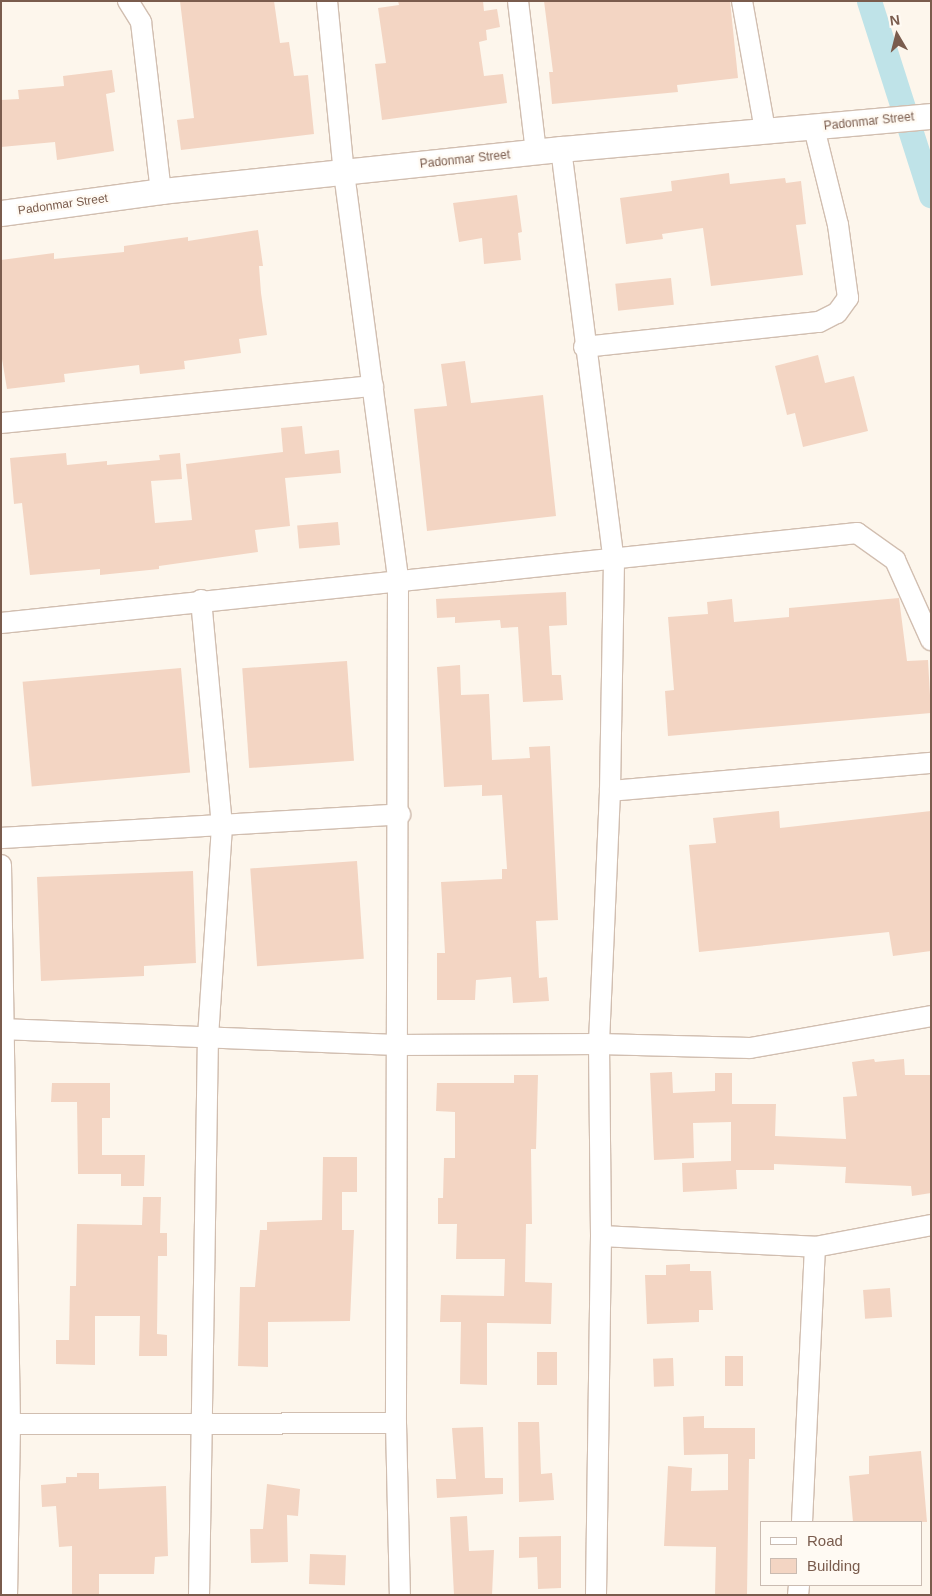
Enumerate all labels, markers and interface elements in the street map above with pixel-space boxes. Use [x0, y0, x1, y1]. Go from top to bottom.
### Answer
north arrow [872, 10, 922, 60]
text: N [889, 12, 901, 29]
street label: Padonmar Street [823, 110, 915, 134]
street label: Padonmar Street [419, 148, 511, 172]
street label: Padonmar Street [17, 192, 109, 218]
legend [760, 1521, 922, 1586]
text: Road [807, 1532, 843, 1549]
text: Building [807, 1557, 860, 1574]

